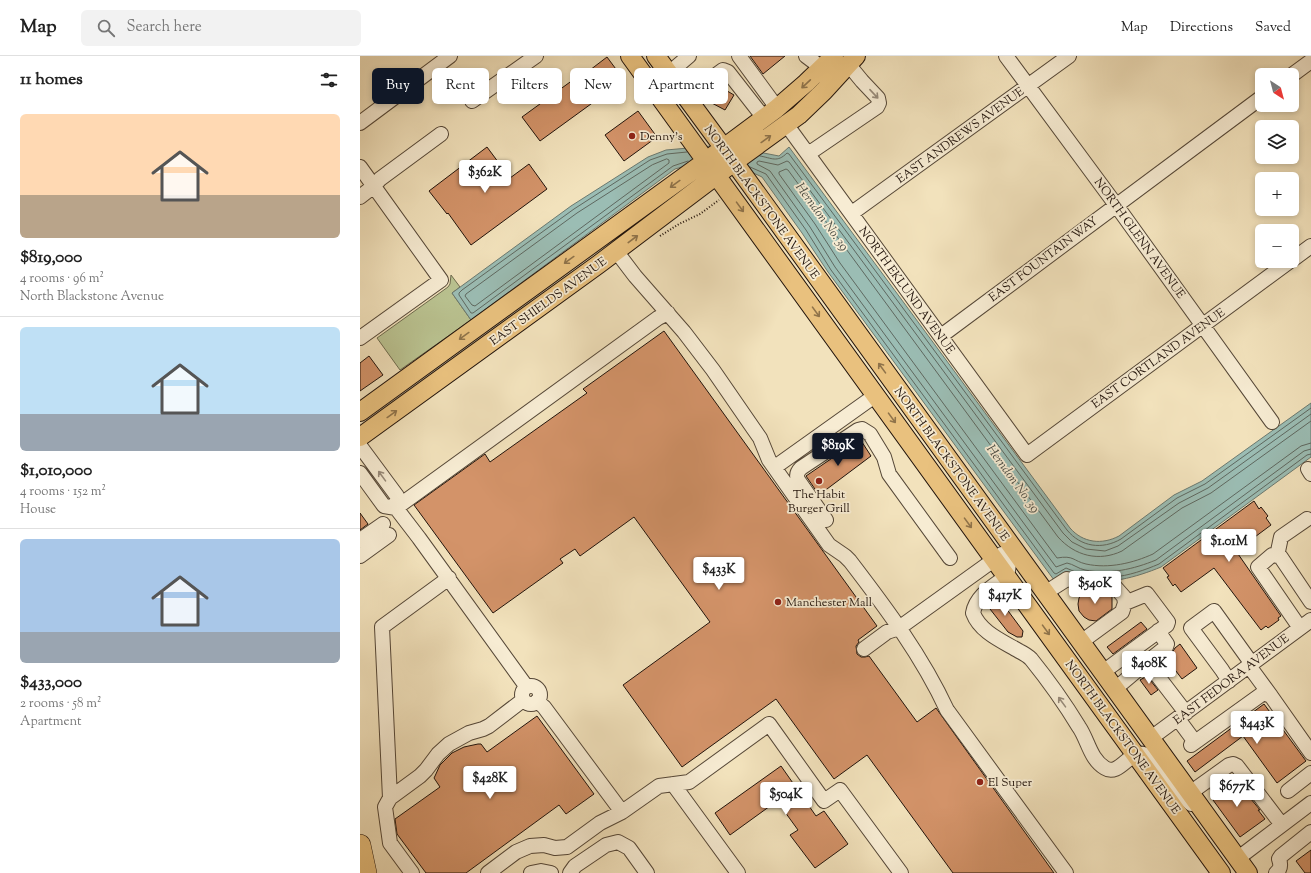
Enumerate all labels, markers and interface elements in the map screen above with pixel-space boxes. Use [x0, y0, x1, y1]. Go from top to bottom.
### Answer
search box [81, 10, 361, 46]
text: Map [20, 14, 57, 41]
icon: search [95, 17, 117, 39]
text: Search here [127, 17, 202, 38]
text: Map [1121, 18, 1148, 38]
text: Directions [1170, 18, 1233, 38]
text: Saved [1255, 18, 1291, 38]
text: 11 homes [20, 68, 83, 92]
chip: Buy [372, 68, 424, 104]
chip: Rent [432, 68, 489, 104]
chip: Filters [497, 68, 562, 104]
chip: New [570, 68, 626, 104]
chip: Apartment [634, 68, 728, 104]
north arrow [1255, 68, 1299, 112]
map controls [1255, 68, 1299, 268]
icon: filters [318, 69, 340, 91]
one-way arrow [801, 79, 811, 88]
street label: EAST ANDREWS AVENUE [893, 83, 1029, 188]
one-way arrow [869, 88, 878, 99]
button: layers [1255, 120, 1299, 164]
street label: NORTH BLACKSTONE AVENUE [699, 122, 824, 284]
place label: Denny's [640, 128, 683, 146]
marker: Denny's [627, 131, 637, 141]
one-way arrow [760, 135, 771, 143]
icon: home [144, 140, 216, 212]
pin: $362K [457, 160, 513, 194]
text: $362K [468, 164, 502, 182]
button: + [1255, 172, 1299, 216]
street label: NORTH GLENN AVENUE [1089, 174, 1190, 303]
water label: Herndon No. 39 [790, 179, 853, 255]
one-way arrow [669, 180, 680, 188]
one-way arrow [736, 201, 744, 212]
street label: EAST FOUNTAIN WAY [985, 212, 1102, 307]
street label: NORTH EKLUND AVENUE [854, 223, 959, 359]
button: − [1255, 224, 1299, 268]
one-way arrow [627, 235, 638, 243]
text: $819,000 [20, 246, 82, 270]
street label: EAST SHIELDS AVENUE [486, 253, 611, 350]
one-way arrow [564, 256, 575, 264]
text: 4 rooms · 96 m² [20, 270, 104, 288]
text: North Blackstone Avenue [20, 288, 164, 306]
street label: EAST CORTLAND AVENUE [1088, 304, 1230, 413]
one-way arrow [812, 307, 820, 318]
one-way arrow [459, 332, 470, 341]
icon: home [144, 353, 216, 425]
one-way arrow [878, 363, 887, 374]
street label: NORTH BLACKSTONE AVENUE [889, 384, 1014, 546]
one-way arrow [386, 410, 397, 418]
one-way arrow [888, 412, 896, 423]
pin: $819K [810, 433, 866, 467]
text: $819K [821, 437, 855, 455]
water label: Herndon No. 39 [981, 441, 1044, 517]
text: $1,010,000 [20, 459, 92, 483]
one-way arrow [378, 470, 386, 481]
marker: The Habit Burger Grill [814, 476, 824, 486]
text: 4 rooms · 152 m² [20, 483, 106, 501]
place label: The Habit Burger Grill [788, 486, 851, 518]
text: House [20, 501, 56, 519]
one-way arrow [964, 517, 973, 528]
pin: $1.01M [1196, 529, 1262, 563]
text: $1.01M [1210, 533, 1248, 551]
pin: $433K [691, 557, 747, 591]
text: $433K [702, 561, 736, 579]
icon: home [144, 565, 216, 637]
pin: $540K [1067, 571, 1123, 605]
text: $540K [1078, 575, 1112, 593]
pin: $417K [977, 583, 1033, 617]
text: $417K [988, 587, 1022, 605]
place label: Manchester Mall [786, 594, 873, 612]
marker: Manchester Mall [773, 597, 783, 607]
one-way arrow [1042, 625, 1050, 636]
street label: EAST FEDORA AVENUE [1170, 630, 1294, 729]
pin: $408K [1121, 651, 1177, 685]
text: $408K [1131, 655, 1167, 673]
street label: NORTH BLACKSTONE AVENUE [1060, 657, 1185, 819]
text: $433,000 [20, 671, 82, 695]
text: 2 rooms · 58 m² [20, 695, 101, 713]
one-way arrow [1058, 697, 1066, 708]
pin: $443K [1229, 711, 1285, 745]
text: Apartment [20, 713, 81, 731]
text: $443K [1240, 715, 1274, 733]
pin: $428K [462, 766, 518, 800]
text: $428K [472, 770, 508, 788]
place label: El Super [988, 774, 1032, 792]
pin: $677K [1209, 774, 1265, 808]
marker: El Super [975, 777, 985, 787]
text: $677K [1219, 778, 1255, 796]
pin: $504K [758, 782, 814, 816]
text: $504K [769, 786, 803, 804]

